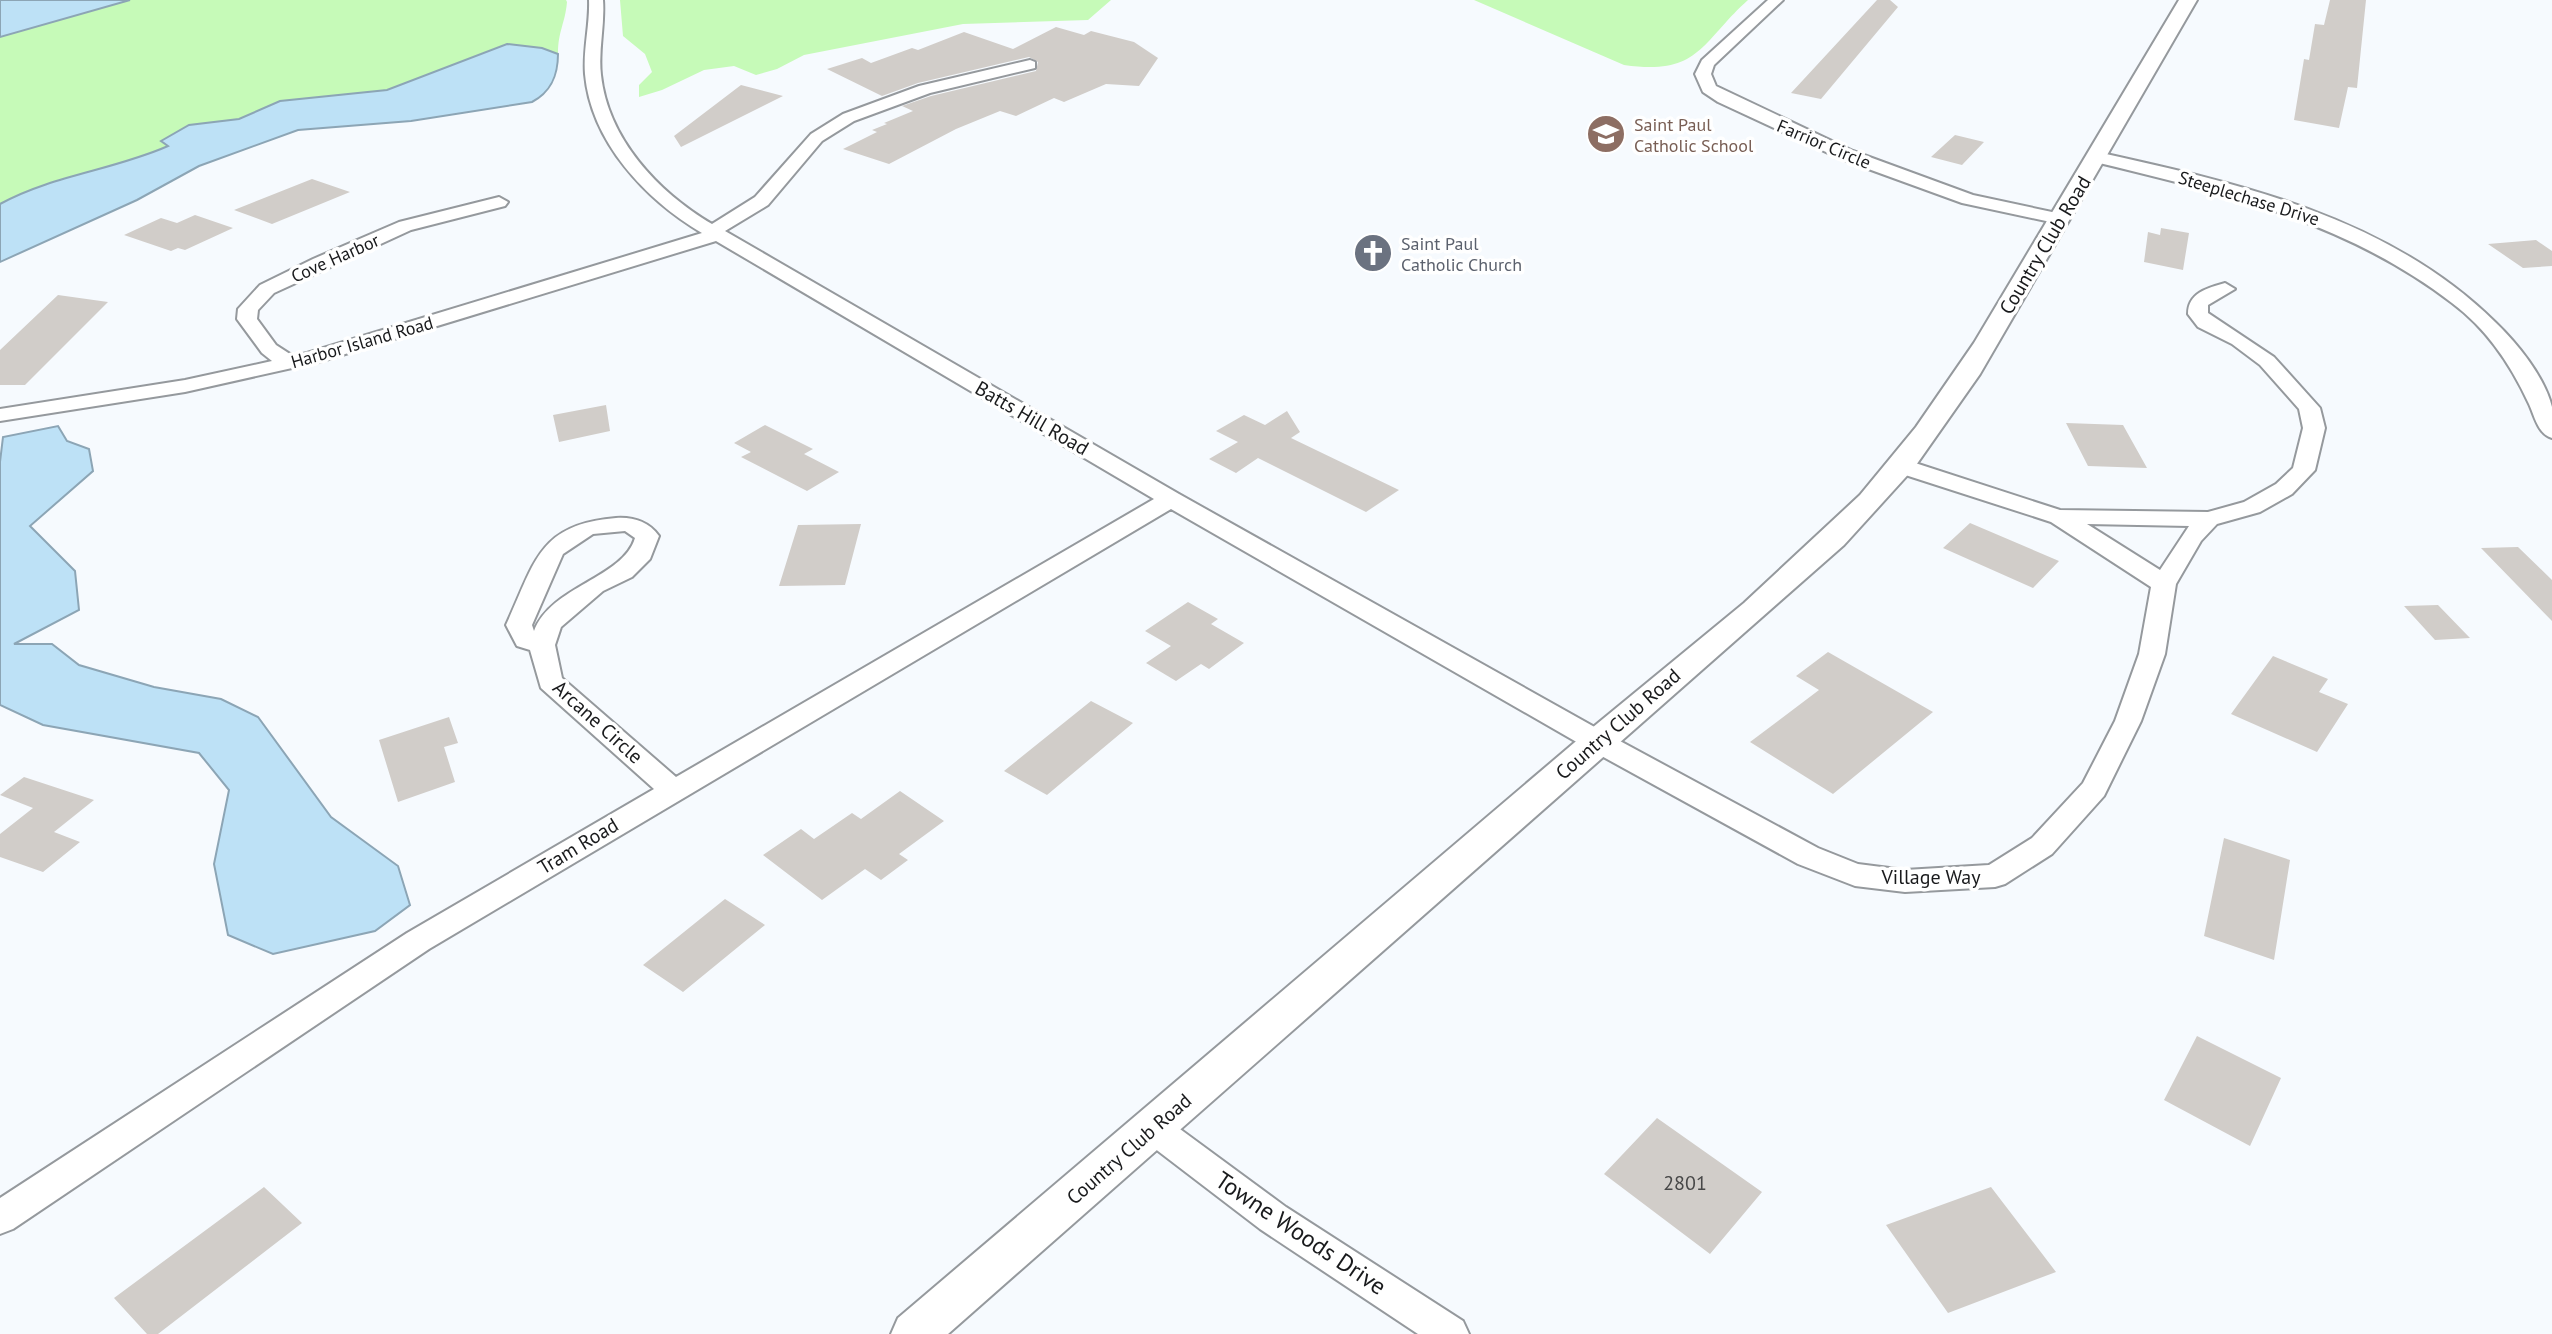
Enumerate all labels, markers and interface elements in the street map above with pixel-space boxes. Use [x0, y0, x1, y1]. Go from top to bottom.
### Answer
school or university icon: Saint Paul Catholic School [1585, 113, 1627, 155]
place label: Saint Paul Catholic School [1634, 113, 1754, 157]
street label: Farrior Circle [1774, 114, 1874, 174]
street label: Steeplechase Drive [2176, 166, 2322, 230]
street label: Country Club Road [1993, 171, 2097, 319]
street label: Cove Harbor [287, 228, 383, 288]
church icon: Saint Paul Catholic Church [1352, 232, 1394, 274]
place label: Saint Paul Catholic Church [1401, 232, 1522, 276]
street label: Harbor Island Road [288, 311, 436, 373]
street label: Batts Hill Road [970, 375, 1094, 461]
street label: Country Club Road [1550, 663, 1686, 785]
street label: Arcane Circle [548, 675, 648, 769]
street label: Tram Road [533, 812, 623, 880]
street label: Village Way [1880, 864, 1981, 890]
street label: Country Club Road [1061, 1088, 1197, 1210]
street label: Towne Woods Drive [1210, 1164, 1392, 1302]
house number: 2801 [1663, 1170, 1707, 1196]

